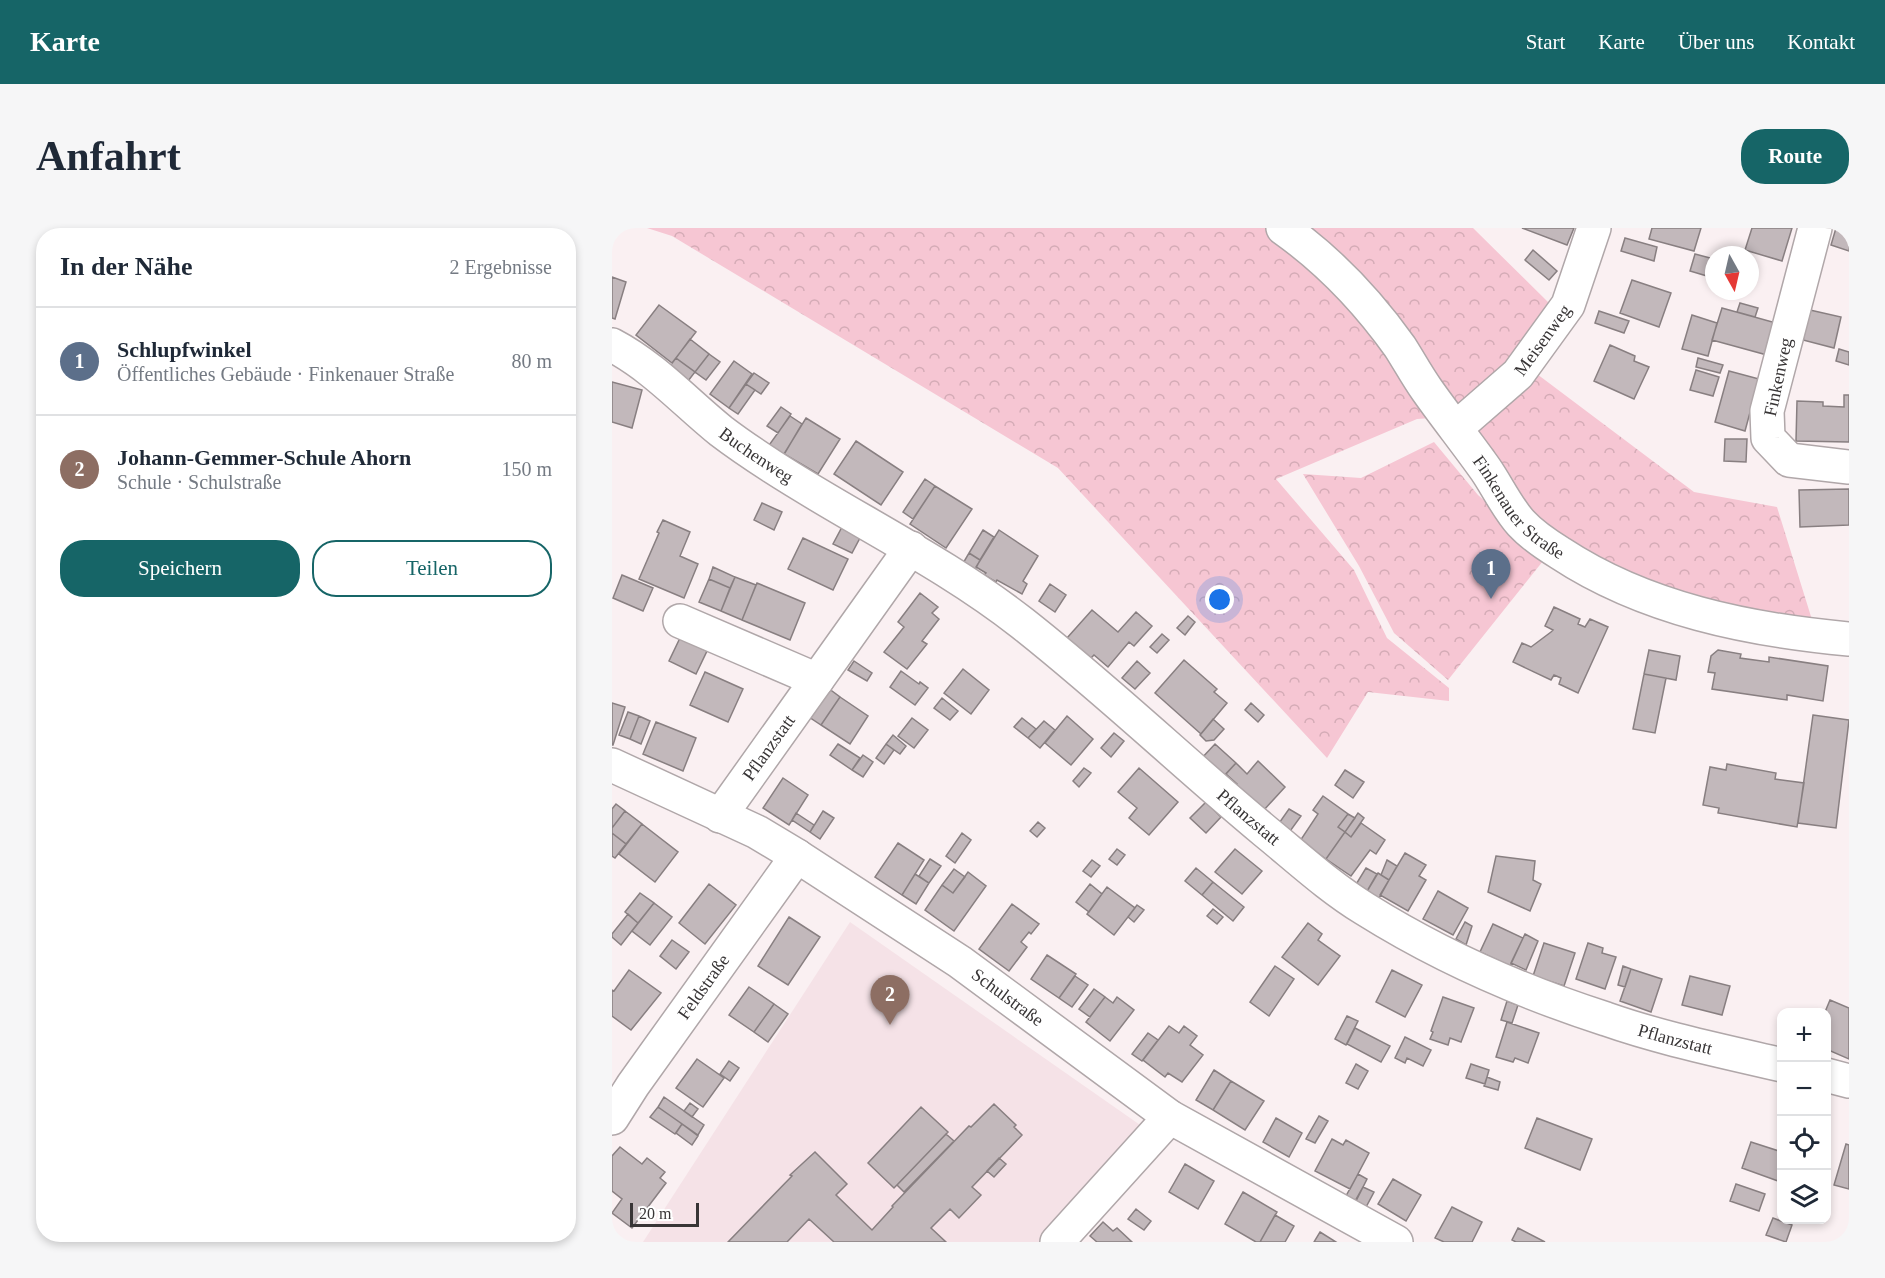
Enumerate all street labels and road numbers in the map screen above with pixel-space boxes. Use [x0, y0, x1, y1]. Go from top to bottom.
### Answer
street label: Meisenweg [1510, 301, 1575, 380]
street label: Finkenweg [1760, 336, 1796, 418]
street label: Buchenweg [715, 423, 797, 487]
street label: Finkenauer Straße [1469, 452, 1568, 563]
street label: Pflanzstatt [739, 711, 799, 784]
street label: Pflanzstatt [1213, 785, 1284, 849]
street label: Feldstraße [673, 950, 733, 1023]
street label: Schulstraße [968, 964, 1047, 1030]
street label: Pflanzstatt [1636, 1020, 1714, 1059]

